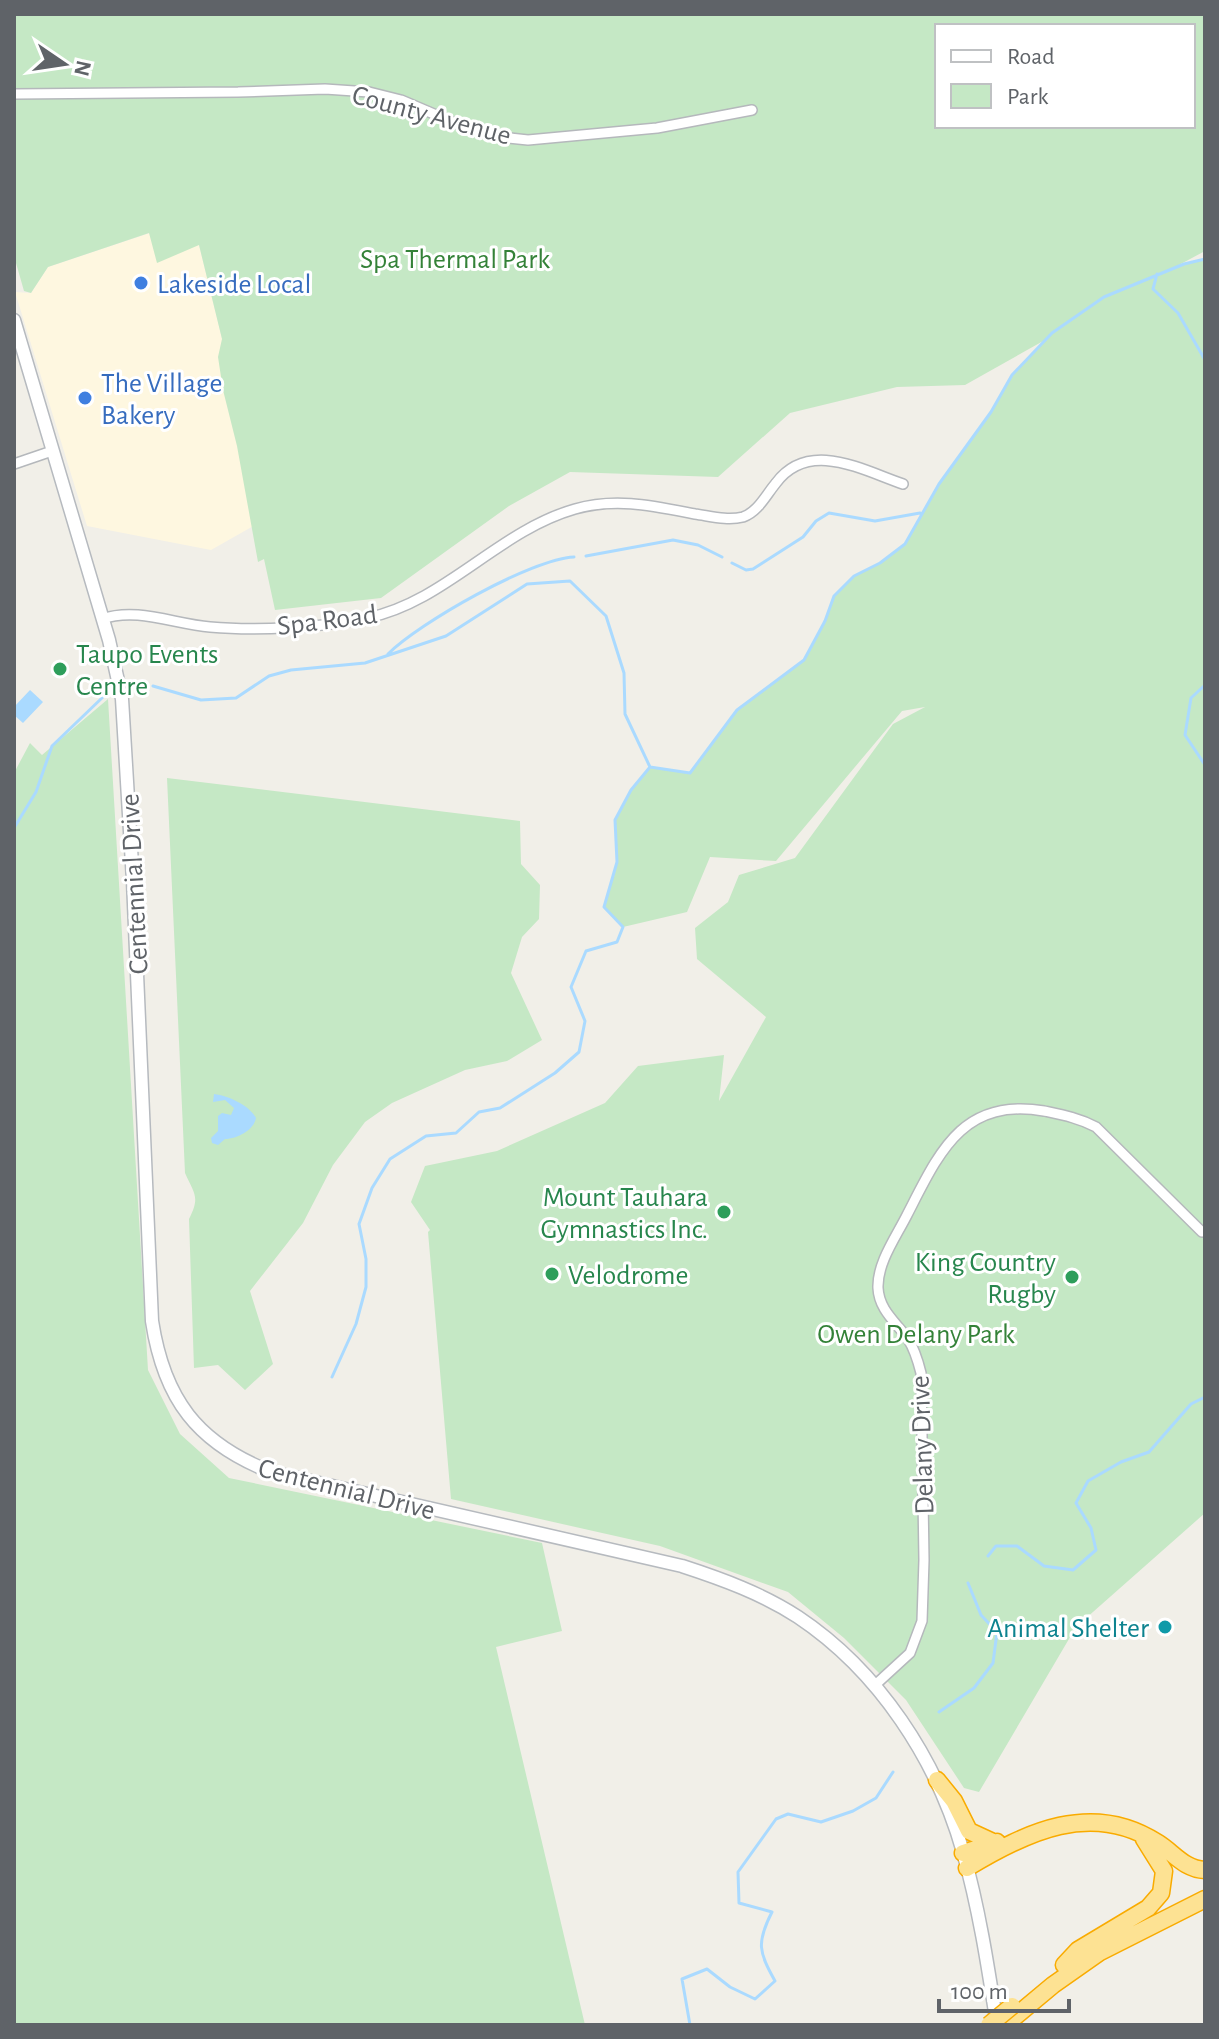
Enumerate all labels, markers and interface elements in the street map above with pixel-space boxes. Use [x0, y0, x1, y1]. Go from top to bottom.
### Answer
north arrow [24, 24, 104, 104]
legend [935, 24, 1195, 128]
text: Road [1007, 45, 1055, 69]
text: N [70, 58, 95, 78]
street label: County Avenue [349, 81, 514, 151]
text: Park [1007, 85, 1048, 109]
park label: Spa Thermal Park [360, 246, 550, 274]
place label: Lakeside Local [157, 271, 311, 299]
marker: Lakeside Local [132, 274, 150, 292]
place label: The Village Bakery [101, 370, 222, 430]
marker: The Village Bakery [76, 389, 94, 407]
street label: Spa Road [276, 601, 379, 641]
place label: Taupo Events Centre [76, 641, 218, 701]
marker: Taupo Events Centre [51, 660, 69, 678]
street label: Centennial Drive [116, 793, 154, 975]
place label: Mount Tauhara Gymnastics Inc. [540, 1184, 708, 1244]
marker: Mount Tauhara Gymnastics Inc. [715, 1203, 733, 1221]
place label: King Country Rugby [915, 1249, 1056, 1309]
place label: Velodrome [568, 1262, 688, 1290]
marker: Velodrome [543, 1265, 561, 1283]
marker: King Country Rugby [1063, 1268, 1081, 1286]
park label: Owen Delany Park [817, 1321, 1015, 1349]
street label: Delany Drive [907, 1375, 939, 1515]
street label: Centennial Drive [255, 1454, 438, 1525]
place label: Animal Shelter [987, 1615, 1149, 1643]
marker: Animal Shelter [1156, 1618, 1174, 1636]
scale bar [939, 1963, 1069, 2013]
text: 100 m [951, 1980, 1008, 2004]

